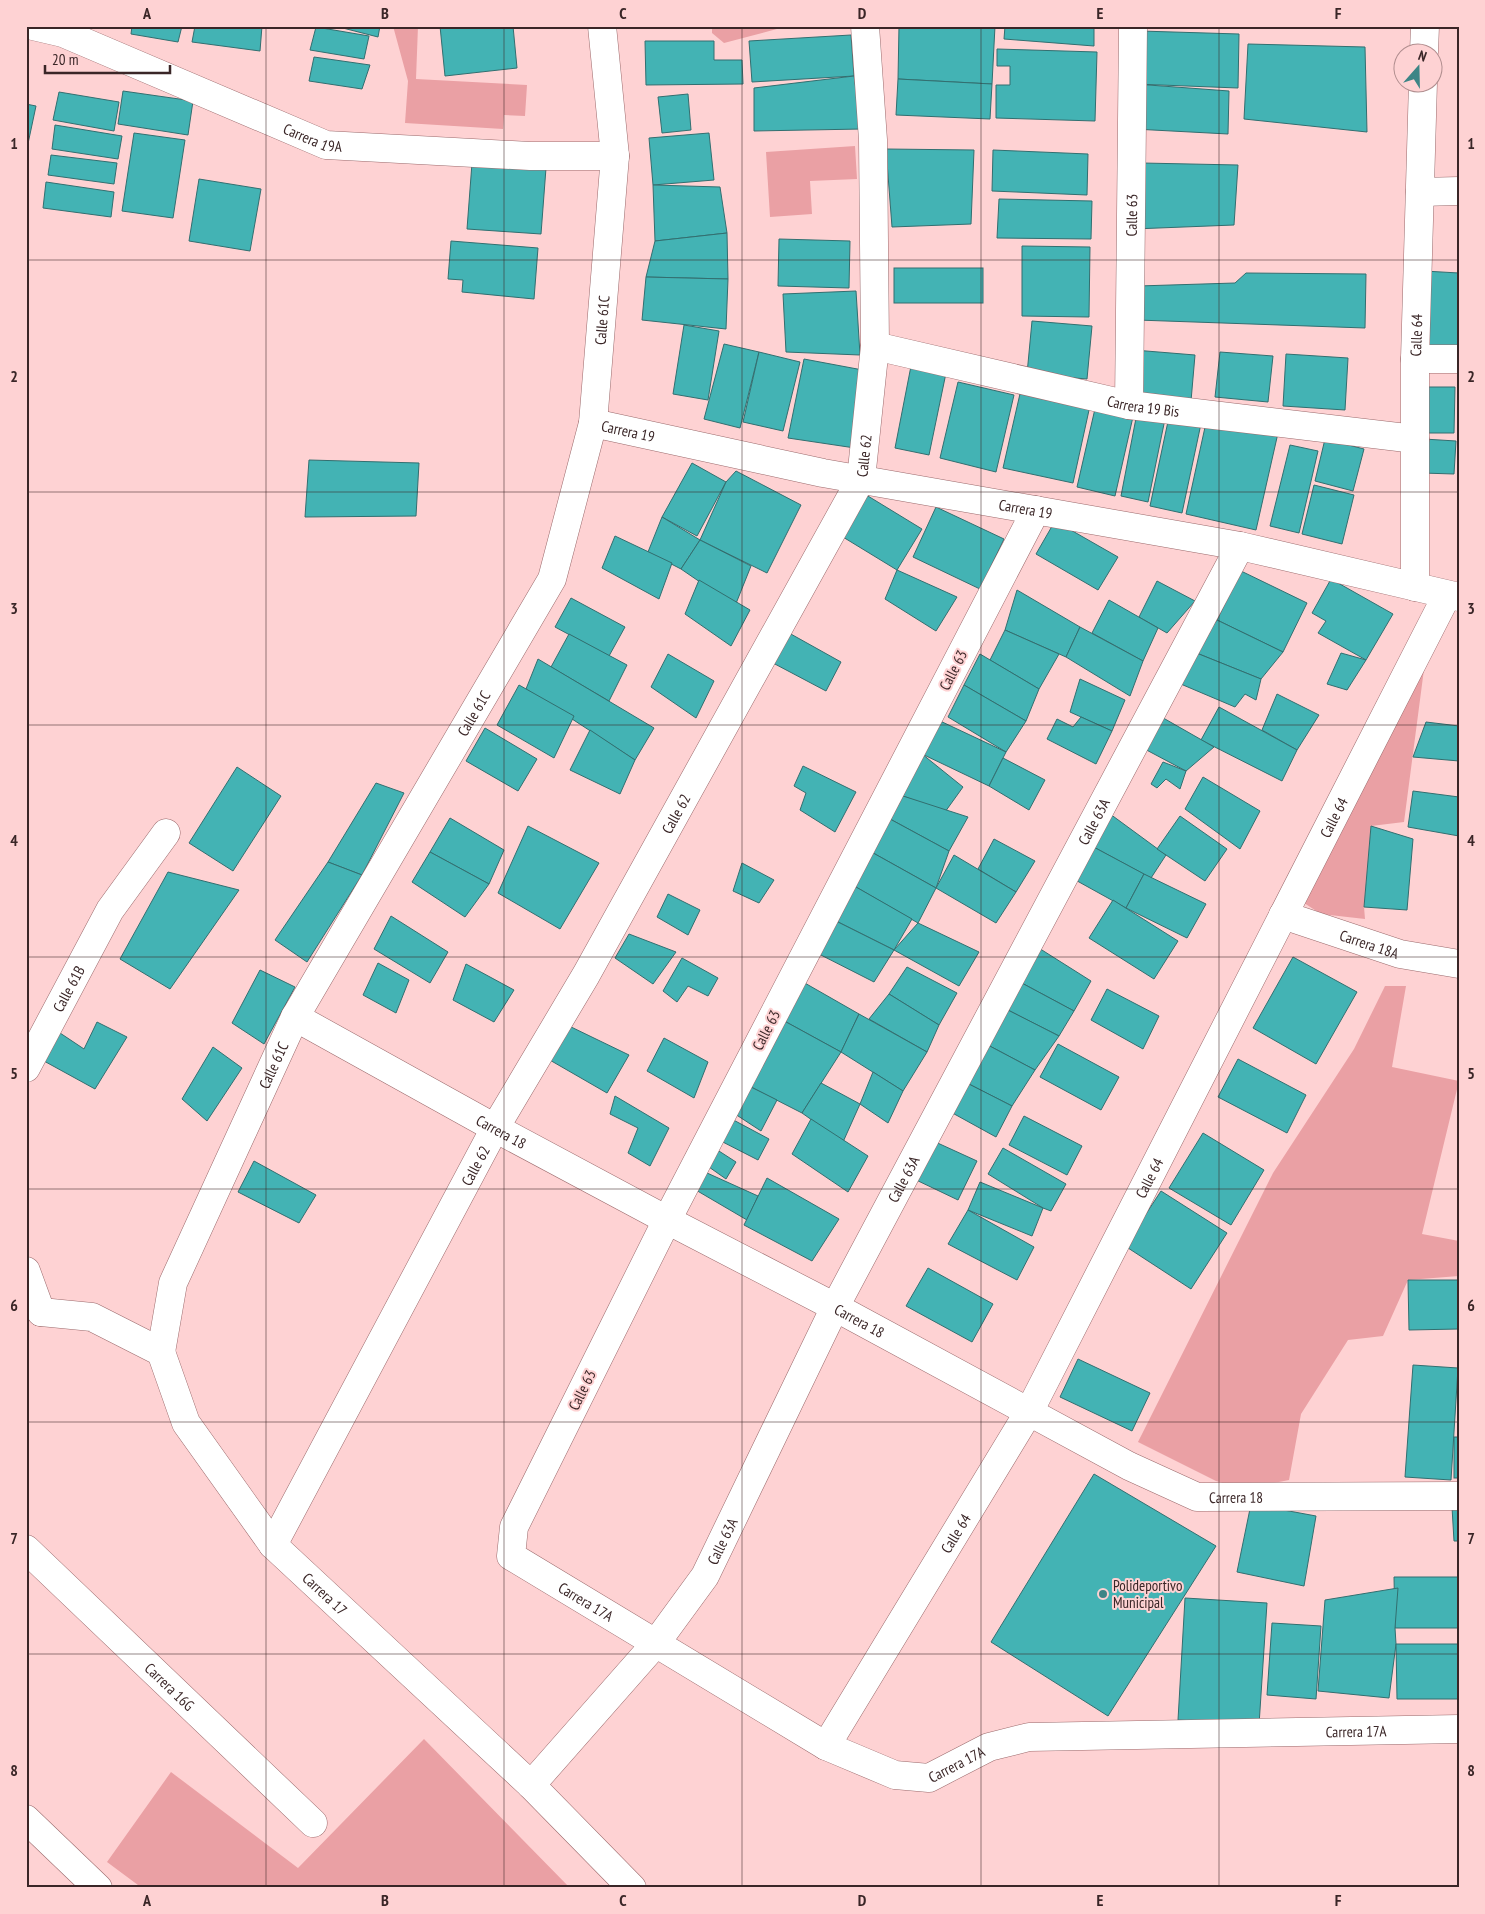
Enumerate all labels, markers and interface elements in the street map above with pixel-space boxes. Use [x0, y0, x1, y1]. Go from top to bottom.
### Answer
text: A [142, 3, 152, 23]
text: B [381, 3, 389, 23]
text: C [619, 3, 627, 23]
text: D [858, 3, 867, 23]
text: E [1097, 3, 1104, 23]
text: F [1335, 3, 1342, 23]
scale bar [45, 42, 170, 74]
north arrow [1392, 42, 1442, 92]
text: N [1416, 46, 1429, 66]
text: 20 m [52, 50, 78, 69]
street label: Carrera 19A [281, 119, 343, 155]
text: 1 [10, 133, 18, 153]
text: 1 [1467, 133, 1475, 153]
street label: Calle 63 [1121, 194, 1141, 236]
street label: Calle 61C [590, 295, 613, 346]
street label: Calle 64 [1406, 313, 1426, 357]
text: 2 [10, 366, 18, 386]
text: 2 [1467, 366, 1475, 386]
street label: Carrera 19 Bis [1105, 391, 1180, 420]
street label: Carrera 19 [600, 416, 657, 446]
street label: Calle 62 [852, 434, 875, 478]
street label: Carrera 19 [997, 494, 1054, 522]
text: 3 [10, 598, 18, 618]
text: 3 [1467, 598, 1475, 618]
street label: Calle 63 [935, 647, 971, 693]
street label: Calle 61C [453, 687, 494, 739]
street label: Calle 62 [657, 790, 694, 837]
street label: Calle 63A [1073, 794, 1114, 848]
street label: Calle 64 [1315, 794, 1352, 840]
text: 4 [10, 830, 18, 850]
text: 4 [1467, 830, 1475, 850]
street label: Carrera 18A [1337, 925, 1402, 963]
street label: Calle 61B [48, 962, 88, 1015]
street label: Calle 63 [748, 1007, 784, 1053]
street label: Calle 61C [254, 1038, 292, 1091]
text: 5 [10, 1063, 18, 1083]
text: 5 [1467, 1063, 1475, 1083]
street label: Carrera 18 [473, 1110, 530, 1153]
street label: Calle 62 [457, 1142, 493, 1189]
street label: Calle 63A [883, 1152, 924, 1205]
street label: Calle 64 [1131, 1154, 1167, 1201]
text: 6 [10, 1295, 18, 1315]
text: 6 [1467, 1295, 1475, 1315]
street label: Carrera 18 [831, 1299, 888, 1342]
street label: Calle 63 [564, 1367, 600, 1413]
street label: Carrera 18 [1209, 1487, 1263, 1506]
street label: Calle 64 [936, 1510, 975, 1556]
street label: Calle 63A [703, 1514, 742, 1568]
text: 7 [10, 1528, 18, 1548]
text: 7 [1467, 1528, 1475, 1548]
street label: Carrera 17 [299, 1568, 351, 1619]
place label: Polideportivo Municipal [1113, 1576, 1182, 1612]
street label: Carrera 17A [555, 1577, 618, 1626]
marker: Polideportivo Municipal [1097, 1588, 1109, 1600]
street label: Carrera 16G [141, 1658, 199, 1714]
street label: Carrera 17A [1325, 1721, 1387, 1741]
street label: Carrera 17A [925, 1741, 989, 1786]
text: 8 [10, 1760, 18, 1780]
text: 8 [1467, 1760, 1475, 1780]
text: A [142, 1890, 152, 1910]
text: B [381, 1890, 389, 1910]
text: C [619, 1890, 627, 1910]
text: D [858, 1890, 867, 1910]
text: E [1097, 1890, 1104, 1910]
text: F [1335, 1890, 1342, 1910]

